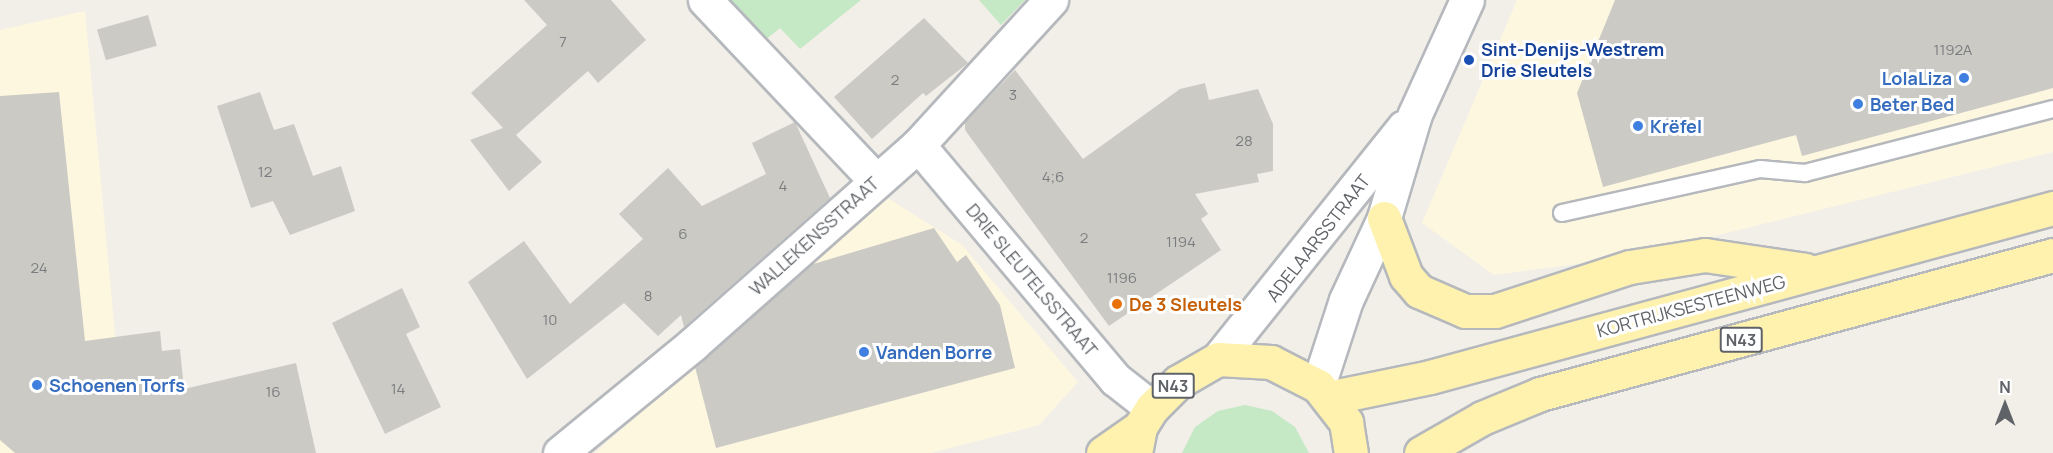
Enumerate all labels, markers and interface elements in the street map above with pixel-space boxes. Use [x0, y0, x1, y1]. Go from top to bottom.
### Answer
house number: 7 [559, 33, 567, 51]
place label: Sint-Denijs-Westrem Drie Sleutels [1481, 39, 1664, 82]
house number: 1192A [1934, 41, 1972, 59]
marker: Sint-Denijs-Westrem Drie Sleutels [1462, 53, 1476, 67]
place label: LolaLiza [1882, 67, 1952, 89]
house number: 2 [891, 71, 899, 89]
marker: LolaLiza [1957, 71, 1971, 85]
house number: 3 [1009, 86, 1017, 104]
place label: Beter Bed [1870, 93, 1954, 115]
marker: Beter Bed [1851, 97, 1865, 111]
place label: Krëfel [1650, 115, 1702, 137]
marker: Krëfel [1631, 119, 1645, 133]
house number: 28 [1235, 132, 1253, 150]
house number: 12 [258, 163, 272, 181]
house number: 4;6 [1042, 168, 1064, 186]
street label: ADELAARSSTRAAT [1262, 170, 1374, 306]
street label: WALLEKENSSTRAAT [745, 172, 883, 300]
house number: 4 [779, 177, 787, 195]
street label: DRIE SLEUTELSSTRAAT [962, 199, 1102, 361]
house number: 6 [678, 225, 688, 243]
house number: 2 [1080, 229, 1088, 247]
house number: 1194 [1166, 233, 1196, 251]
house number: 24 [30, 259, 48, 277]
house number: 1196 [1107, 269, 1137, 287]
street label: KORTRIJKSESTEENWEG [1594, 270, 1788, 342]
house number: 8 [644, 287, 652, 305]
place label: De 3 Sleutels [1129, 293, 1242, 315]
marker: De 3 Sleutels [1110, 297, 1124, 311]
house number: 10 [543, 311, 557, 329]
road number: N43 [1718, 327, 1764, 353]
place label: Vanden Borre [876, 341, 992, 363]
marker: Vanden Borre [857, 345, 871, 359]
road number: N43 [1150, 373, 1196, 399]
place label: Schoenen Torfs [49, 374, 185, 396]
north arrow [1975, 375, 2035, 435]
text: N [1999, 376, 2011, 398]
marker: Schoenen Torfs [30, 378, 44, 392]
house number: 14 [391, 380, 405, 398]
house number: 16 [265, 383, 281, 401]

